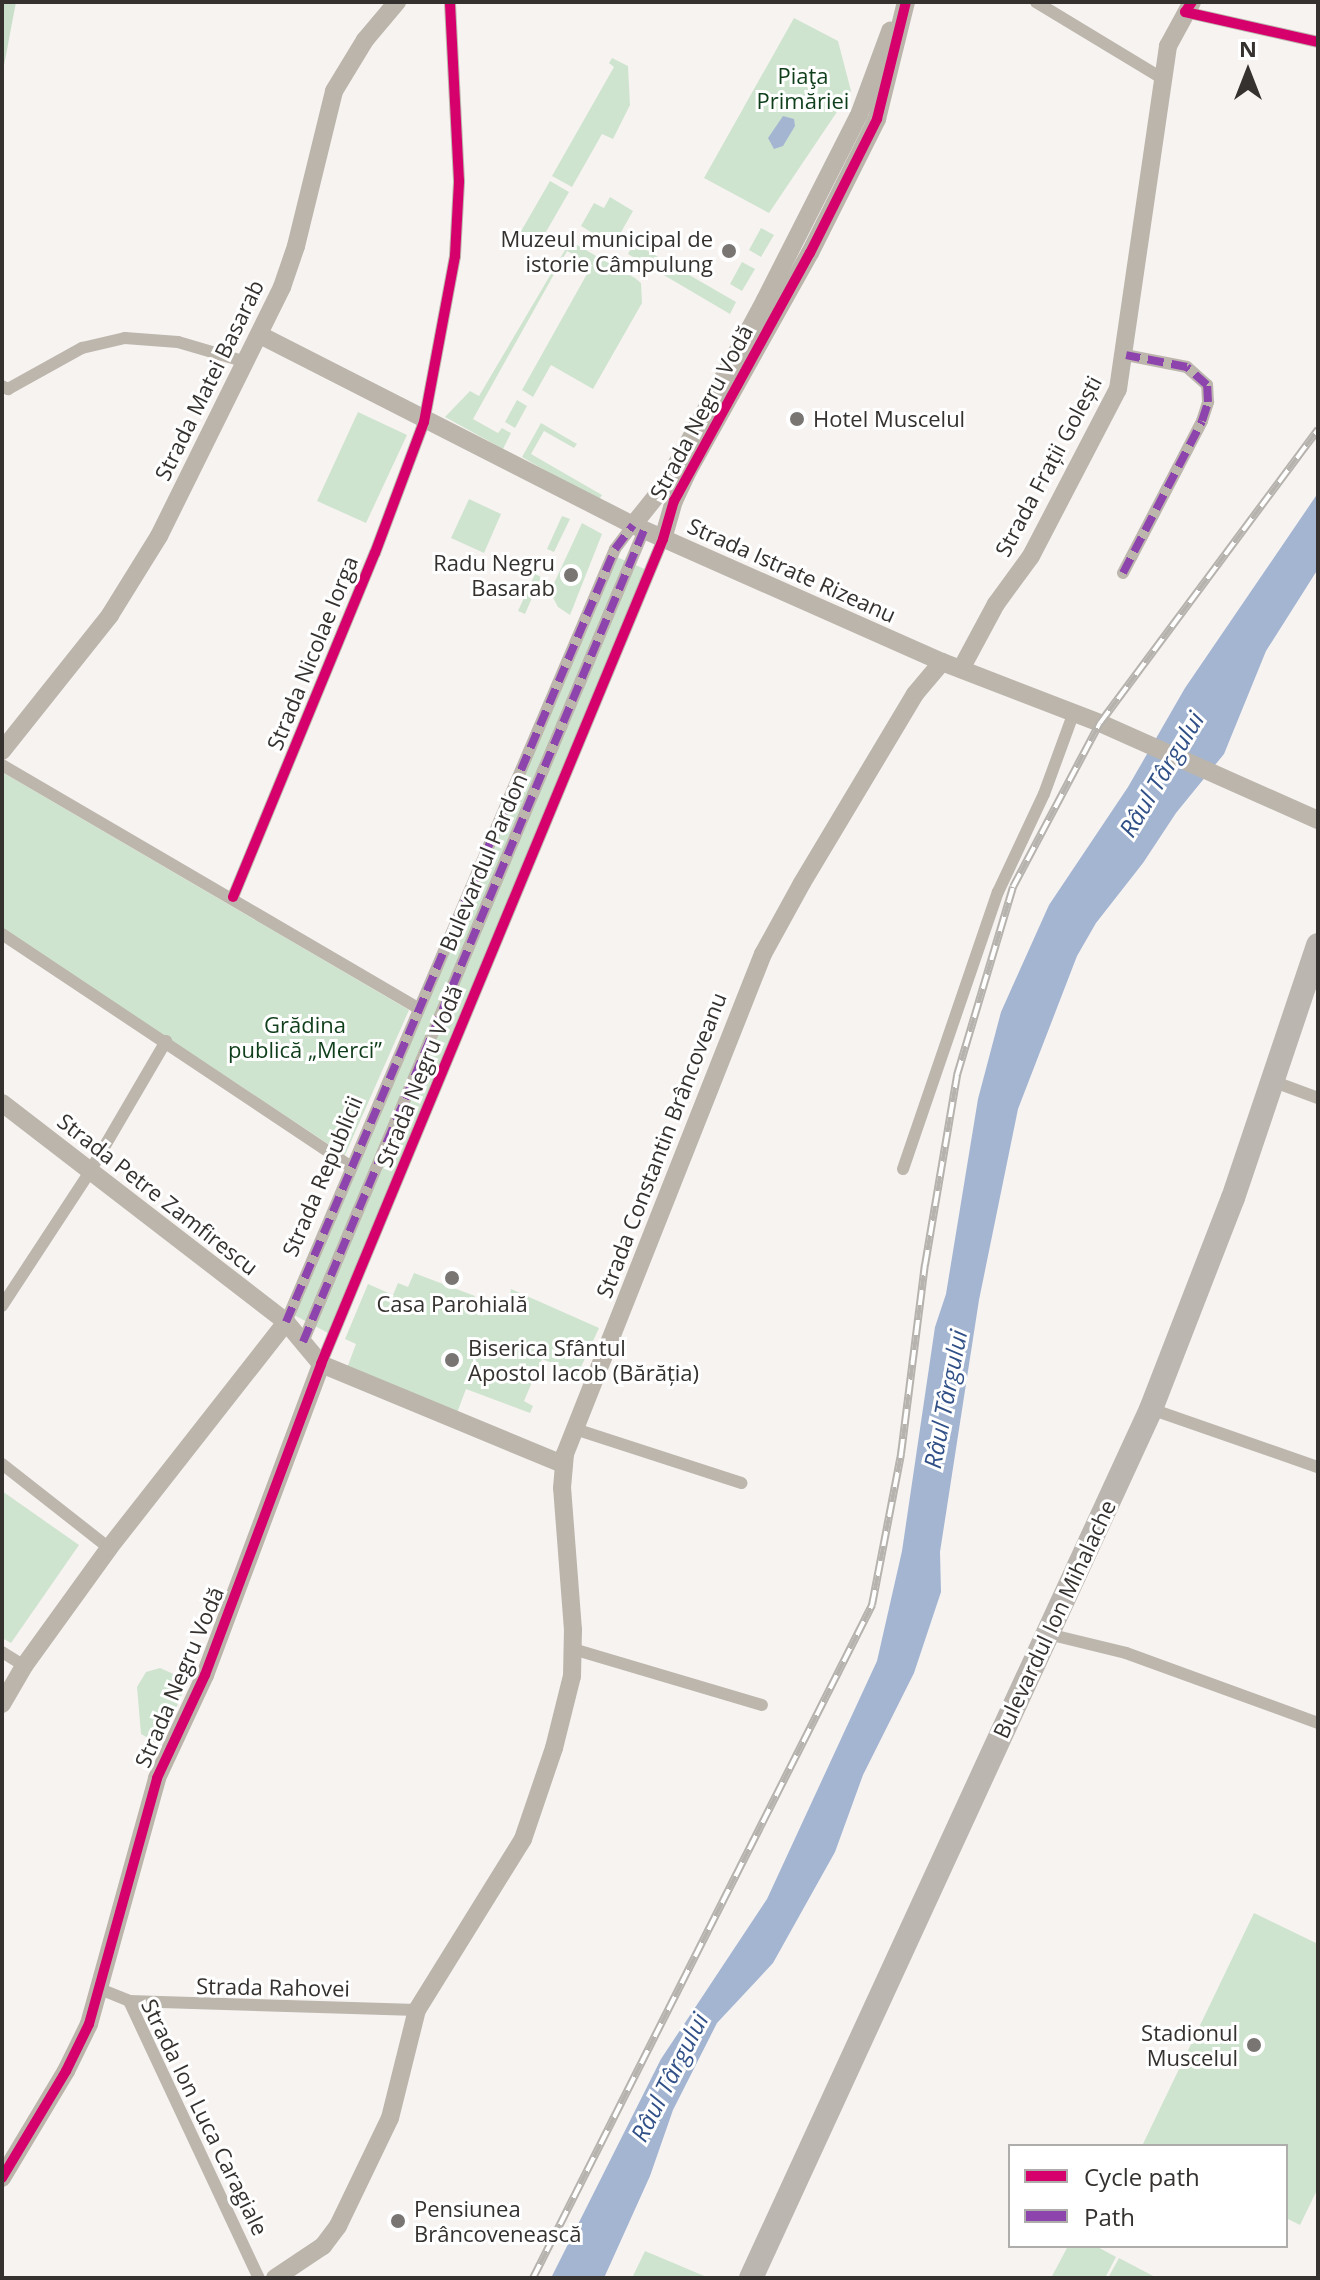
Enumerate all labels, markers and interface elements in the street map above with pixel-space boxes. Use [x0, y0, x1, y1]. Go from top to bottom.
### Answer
north arrow [1208, 32, 1288, 112]
text: N [1239, 33, 1257, 63]
park label: Piaţa Primăriei [757, 62, 849, 114]
place label: Muzeul municipal de istorie Câmpulung [501, 225, 713, 276]
marker: Muzeul municipal de istorie Câmpulung [720, 242, 738, 260]
street label: Strada Matei Basarab [149, 275, 269, 485]
street label: Strada Negru Vodă [644, 320, 758, 504]
street label: Strada Frații Golești [989, 371, 1107, 561]
place label: Hotel Muscelul [813, 406, 965, 432]
marker: Hotel Muscelul [788, 410, 806, 428]
street label: Strada Istrate Rizeanu [684, 512, 900, 628]
place label: Radu Negru Basarab [433, 549, 555, 600]
street label: Strada Nicolae Iorga [261, 552, 363, 754]
marker: Radu Negru Basarab [562, 566, 580, 584]
water label: Râul Târgului [1112, 706, 1210, 842]
street label: Bulevardul Pardon [434, 769, 532, 955]
street label: Strada Negru Vodă [370, 981, 468, 1171]
street label: Strada Constantin Brâncoveanu [590, 989, 732, 1301]
park label: Grădina publică „Merci” [228, 1011, 382, 1062]
street label: Strada Republicii [276, 1092, 368, 1260]
street label: Strada Petre Zamfirescu [53, 1108, 263, 1280]
marker: Casa Parohială [443, 1269, 461, 1287]
place label: Casa Parohială [376, 1291, 528, 1317]
water label: Râul Târgului [917, 1327, 973, 1471]
place label: Biserica Sfântul Apostol Iacob (Bărăția) [468, 1334, 699, 1386]
marker: Biserica Sfântul Apostol Iacob (Bărăția) [443, 1351, 461, 1369]
street label: Bulevardul Ion Mihalache [987, 1496, 1121, 1742]
street label: Strada Negru Vodă [129, 1583, 229, 1771]
street label: Strada Rahovei [196, 1972, 350, 2002]
street label: Strada Ion Luca Caragiale [136, 1995, 274, 2239]
water label: Râul Târgului [624, 2008, 714, 2146]
place label: Stadionul Muscelul [1141, 2019, 1238, 2070]
marker: Stadionul Muscelul [1245, 2036, 1263, 2054]
legend [1008, 2144, 1288, 2248]
text: Cycle path [1084, 2160, 1200, 2193]
place label: Pensiunea Brâncovenească [414, 2195, 581, 2246]
text: Path [1084, 2200, 1135, 2233]
marker: Pensiunea Brâncovenească [389, 2212, 407, 2230]

